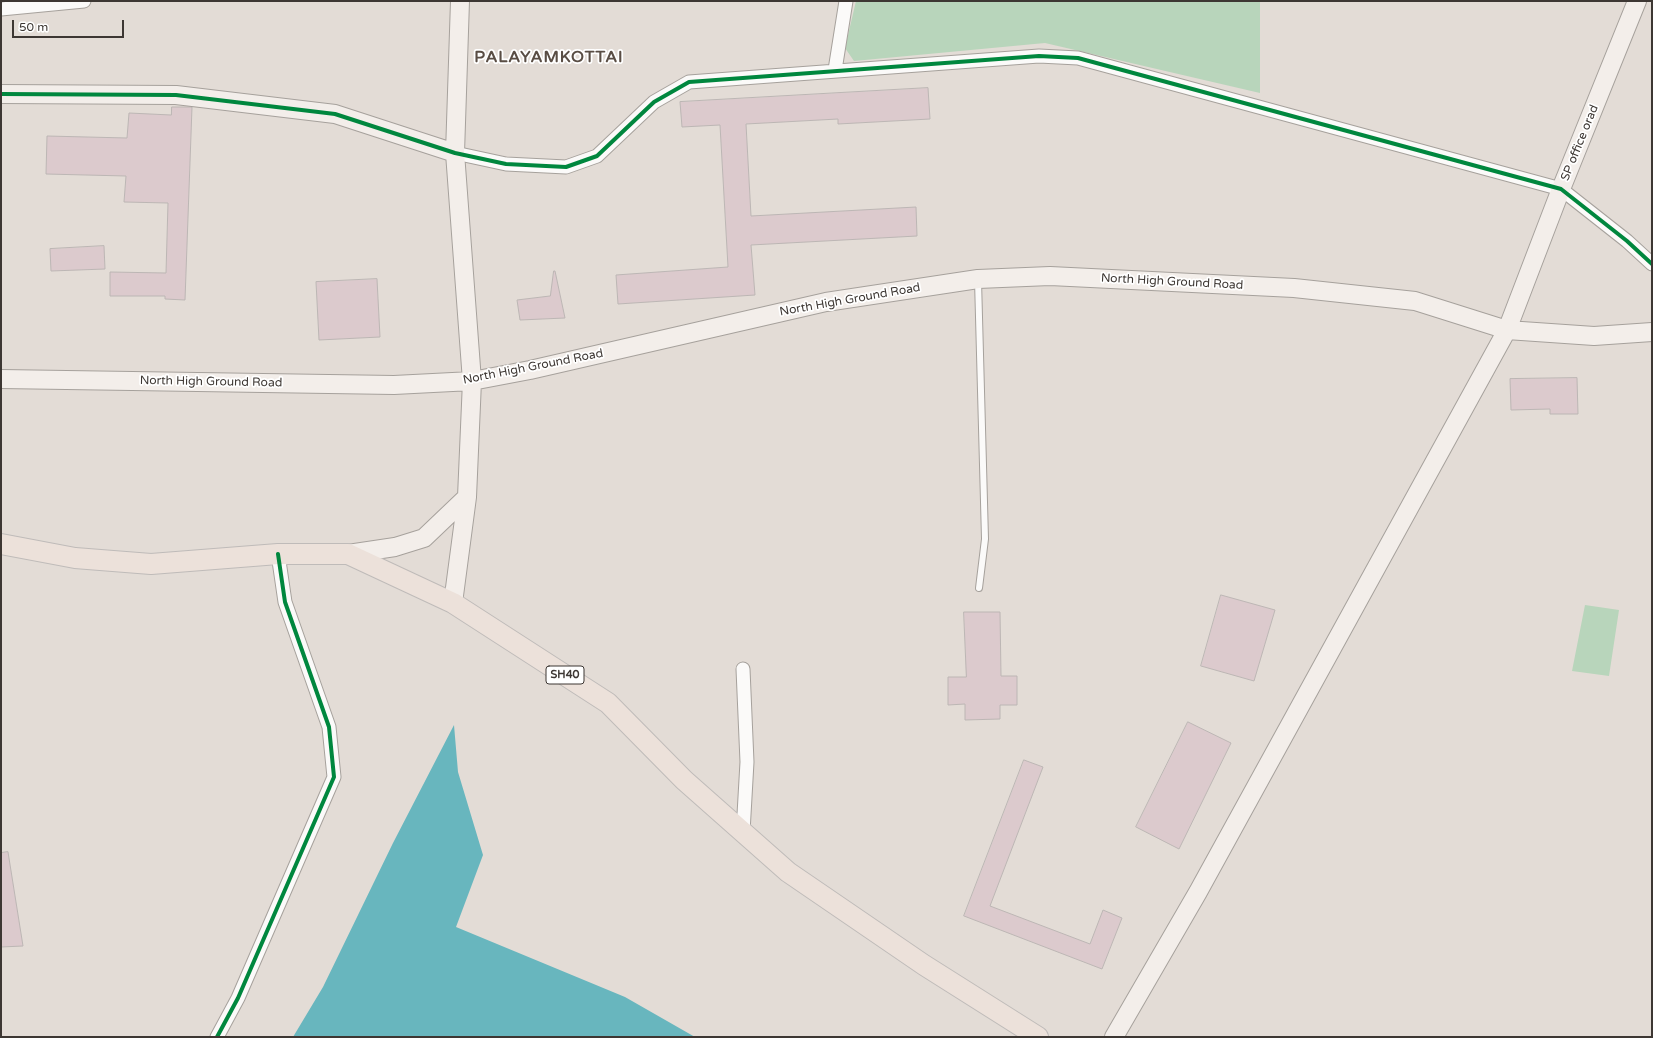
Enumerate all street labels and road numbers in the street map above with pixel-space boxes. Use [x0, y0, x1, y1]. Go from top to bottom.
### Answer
street label: SP office orad [1558, 103, 1602, 183]
street label: North High Ground Road [1100, 271, 1244, 293]
street label: North High Ground Road [779, 281, 921, 319]
street label: North High Ground Road [462, 346, 604, 388]
street label: North High Ground Road [140, 374, 282, 390]
road number: SH40 [546, 666, 584, 684]

